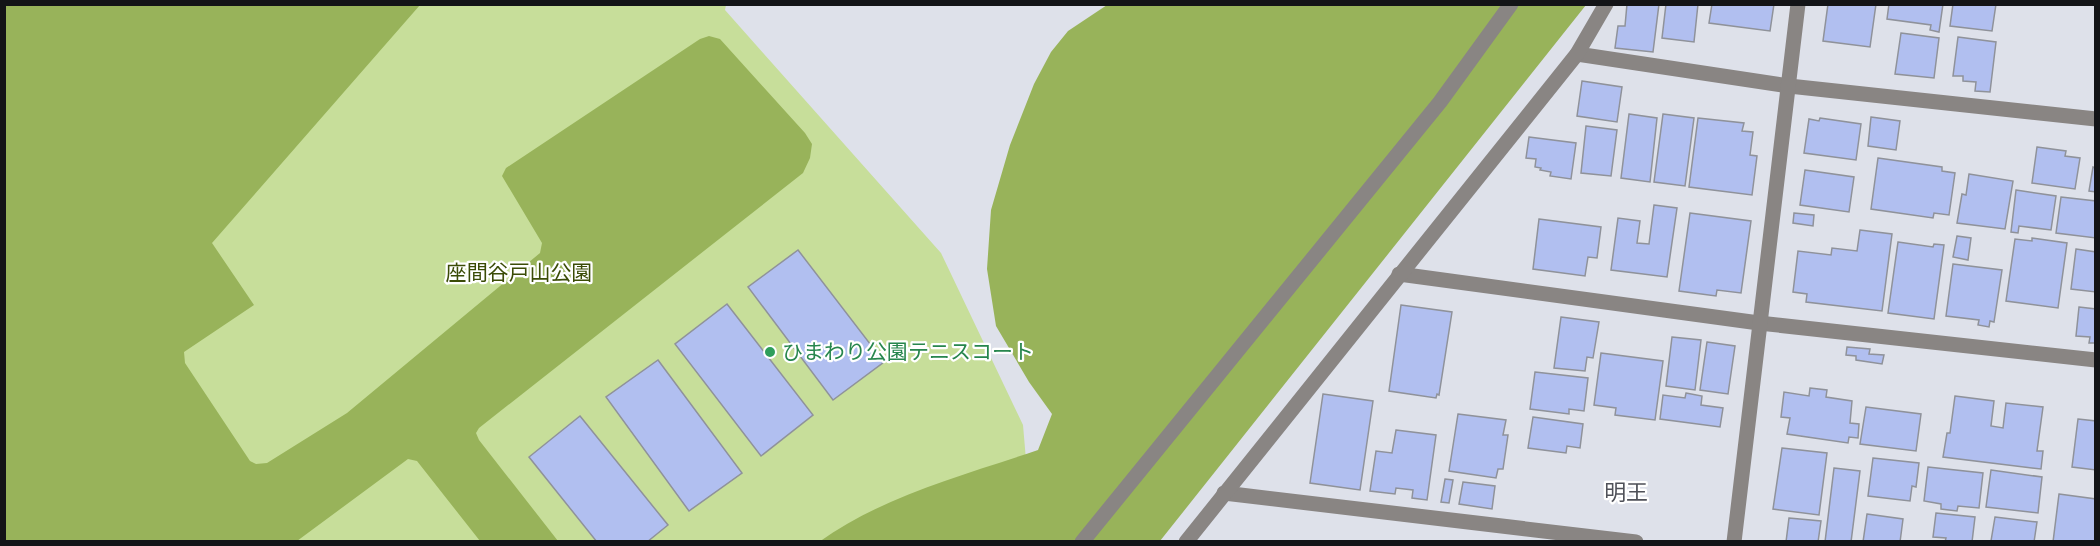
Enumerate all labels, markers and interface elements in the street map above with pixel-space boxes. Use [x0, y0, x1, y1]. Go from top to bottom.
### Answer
park label: 座間谷戸山公園 [446, 259, 593, 285]
place label: ひまわり公園テニスコート [782, 338, 1034, 364]
marker: ひまわり公園テニスコート [763, 345, 777, 359]
district label: 明王 [1604, 478, 1648, 505]

